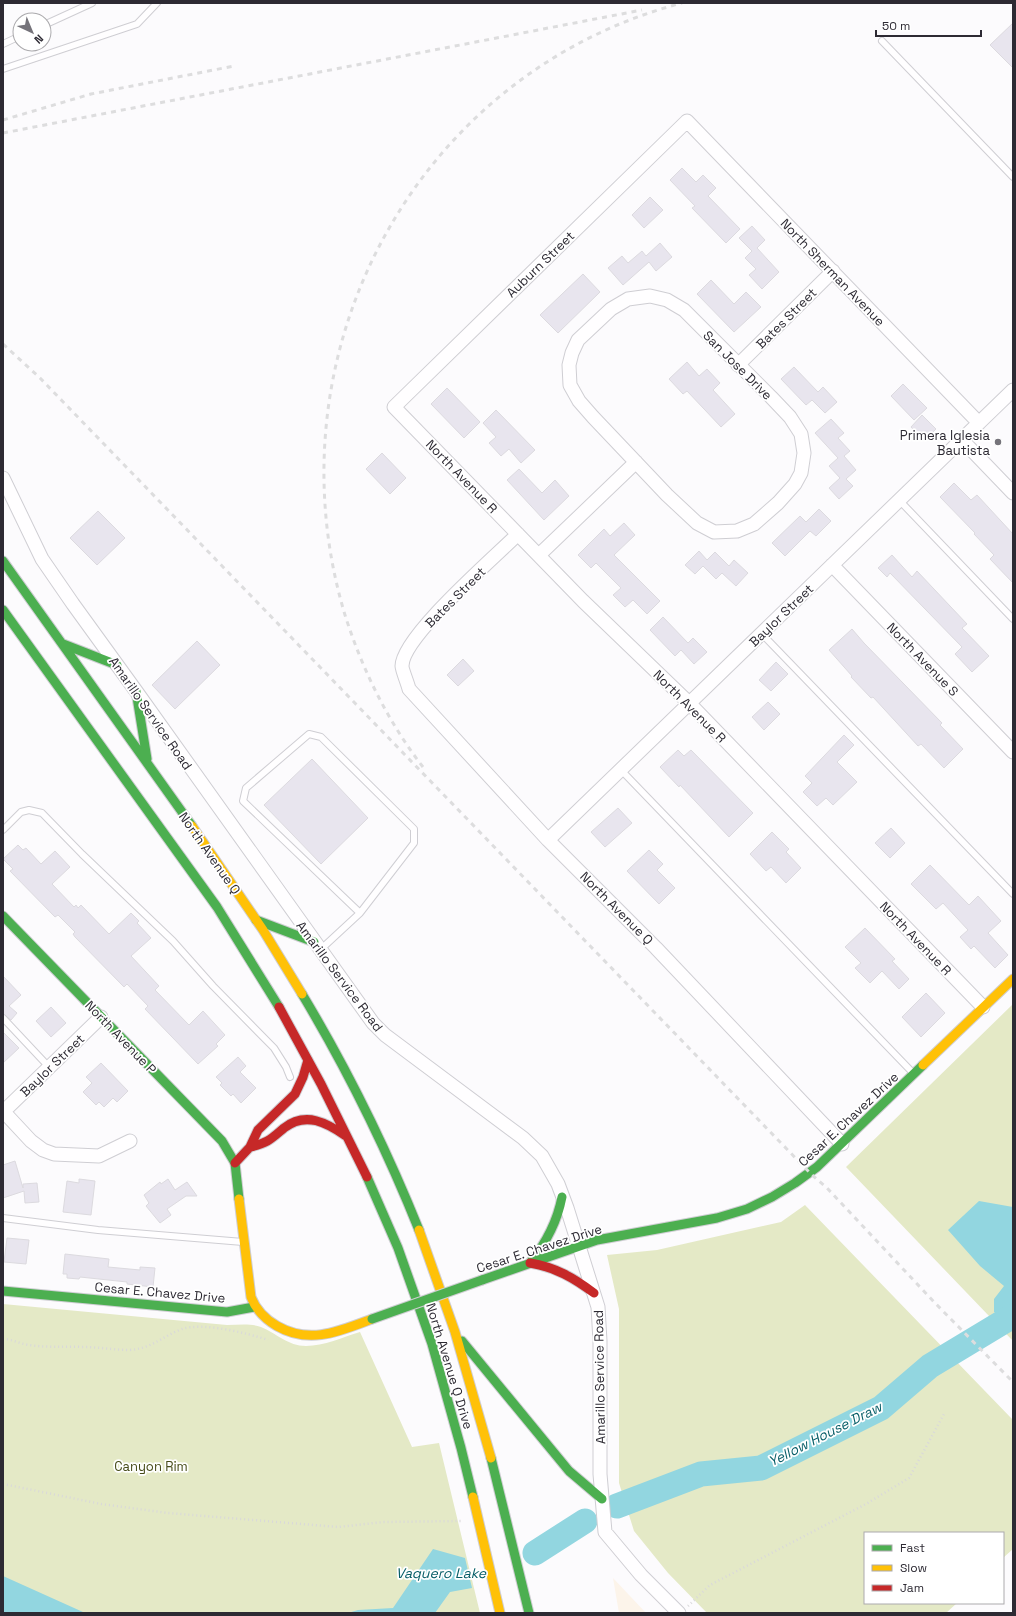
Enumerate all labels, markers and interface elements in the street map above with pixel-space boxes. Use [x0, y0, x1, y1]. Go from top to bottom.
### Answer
north arrow [12, 12, 52, 52]
scale bar [876, 12, 981, 38]
text: 50 m [882, 18, 910, 34]
text: N [31, 32, 46, 47]
street label: North Sherman Avenue [777, 215, 888, 330]
street label: Auburn Street [503, 228, 578, 301]
street label: Bates Street [752, 284, 820, 352]
street label: San Jose Drive [699, 327, 776, 404]
place label: Primera Iglesia Bautista [900, 427, 991, 459]
street label: North Avenue R [422, 436, 501, 517]
marker: Primera Iglesia Bautista [993, 437, 1003, 447]
street label: Bates Street [421, 563, 489, 631]
street label: Baylor Street [746, 580, 817, 650]
street label: North Avenue S [883, 619, 962, 700]
street label: Amarillo Service Road [105, 653, 196, 773]
street label: North Avenue R [650, 666, 730, 746]
street label: North Avenue Q [175, 809, 244, 898]
street label: North Avenue Q [576, 868, 657, 949]
street label: North Avenue R [876, 898, 955, 979]
street label: Amarillo Service Road [292, 918, 387, 1035]
street label: North Avenue P [81, 997, 160, 1078]
street label: Baylor Street [17, 1030, 88, 1100]
street label: Cesar E. Chavez Drive [795, 1068, 902, 1170]
street label: Cesar E. Chavez Drive [474, 1220, 604, 1277]
street label: Cesar E. Chavez Drive [94, 1278, 226, 1307]
street label: North Avenue Q Drive [422, 1301, 477, 1431]
street label: Amarillo Service Road [590, 1310, 609, 1444]
water label: Yellow House Draw [765, 1397, 886, 1470]
park label: Canyon Rim [114, 1458, 188, 1475]
legend [864, 1532, 1004, 1604]
text: Fast [900, 1540, 925, 1556]
text: Slow [900, 1560, 927, 1576]
water label: Vaquero Lake [396, 1564, 487, 1582]
text: Jam [900, 1580, 924, 1596]

